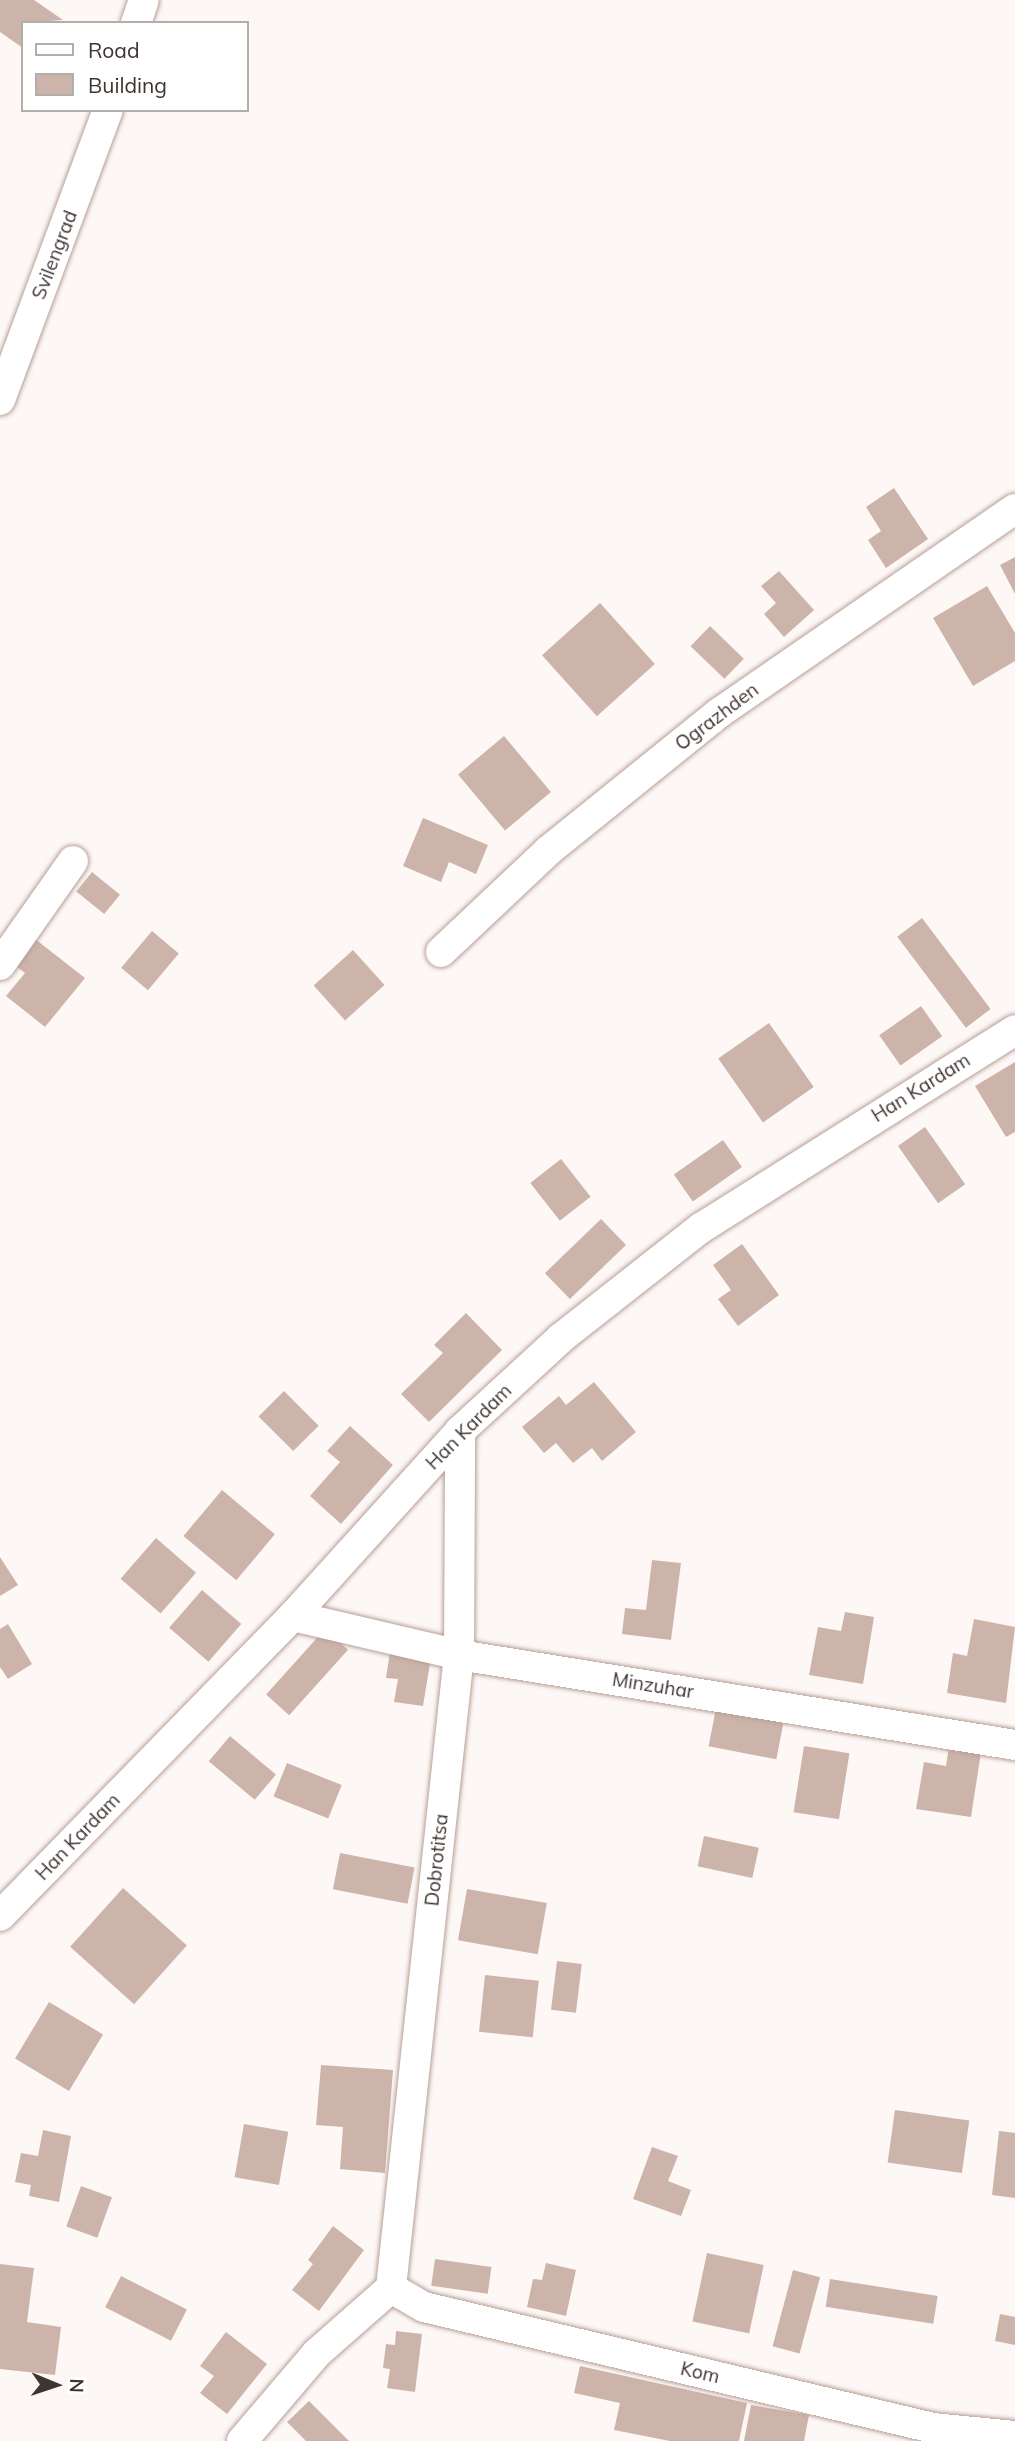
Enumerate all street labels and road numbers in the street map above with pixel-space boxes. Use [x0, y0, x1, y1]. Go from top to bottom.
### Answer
street label: Svilengrad [28, 207, 82, 303]
street label: Ograzhden [671, 678, 763, 756]
street label: Han Kardam [868, 1049, 974, 1127]
street label: Han Kardam [421, 1379, 517, 1475]
street label: Minzuhar [611, 1668, 695, 1704]
street label: Han Kardam [31, 1789, 125, 1885]
street label: Dobrotitsa [421, 1813, 453, 1907]
street label: Kom [678, 2357, 722, 2389]

